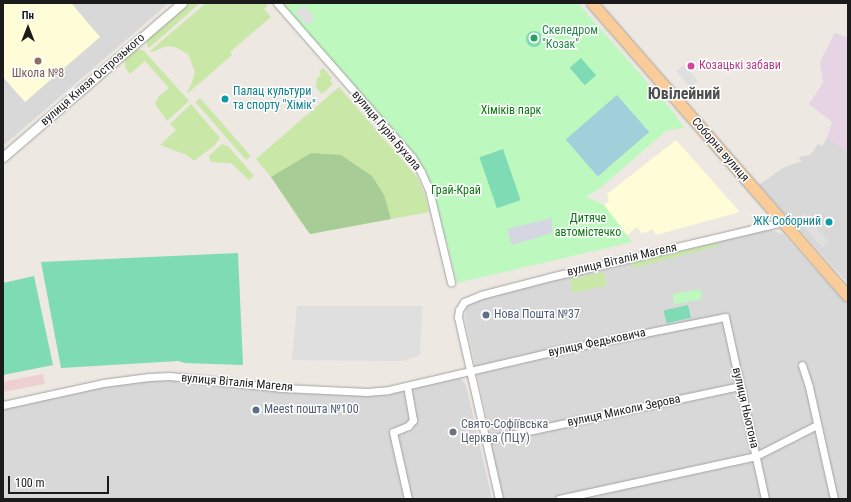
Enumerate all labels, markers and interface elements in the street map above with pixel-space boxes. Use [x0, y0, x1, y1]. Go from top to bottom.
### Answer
north arrow [8, 8, 48, 48]
text: Пн [22, 9, 34, 22]
place label: Скеледром "Козак" [542, 24, 598, 52]
street label: вулиця Князя Острозького [38, 31, 148, 129]
marker: Скеледром "Козак" [529, 33, 539, 43]
marker: Школа №8 [33, 56, 43, 66]
place label: Козацькі забави [699, 59, 781, 73]
marker: Козацькі забави [686, 61, 696, 71]
place label: Школа №8 [12, 67, 64, 81]
district label: Ювілейний [648, 84, 720, 104]
place label: Палац культури та спорту "Хімік" [233, 85, 316, 113]
street label: вулиця Гурія Бухала [348, 88, 424, 174]
marker: Палац культури та спорту "Хімік" [220, 94, 230, 104]
park label: Хіміків парк [481, 104, 541, 118]
street label: Соборна вулиця [688, 115, 752, 185]
park label: Грай-Край [431, 184, 481, 198]
park label: Дитяче автомістечко [555, 212, 621, 240]
place label: ЖК Соборний [753, 215, 821, 229]
marker: ЖК Соборний [824, 217, 834, 227]
street label: вулиця Віталія Магеля [566, 240, 678, 280]
place label: Нова Пошта №37 [494, 308, 580, 322]
marker: Нова Пошта №37 [481, 310, 491, 320]
street label: вулиця Федьковича [547, 326, 647, 360]
street label: вулиця Ньютона [729, 366, 761, 450]
street label: вулиця Віталія Магеля [181, 371, 293, 395]
street label: вулиця Миколи Зерова [566, 392, 682, 430]
place label: Meest пошта №100 [264, 403, 359, 417]
marker: Meest пошта №100 [251, 405, 261, 415]
place label: Свято-Софіївська Церква (ПЦУ) [461, 418, 548, 446]
marker: Свято-Софіївська Церква (ПЦУ) [448, 427, 458, 437]
scale bar [10, 468, 111, 494]
text: 100 m [15, 476, 45, 490]

